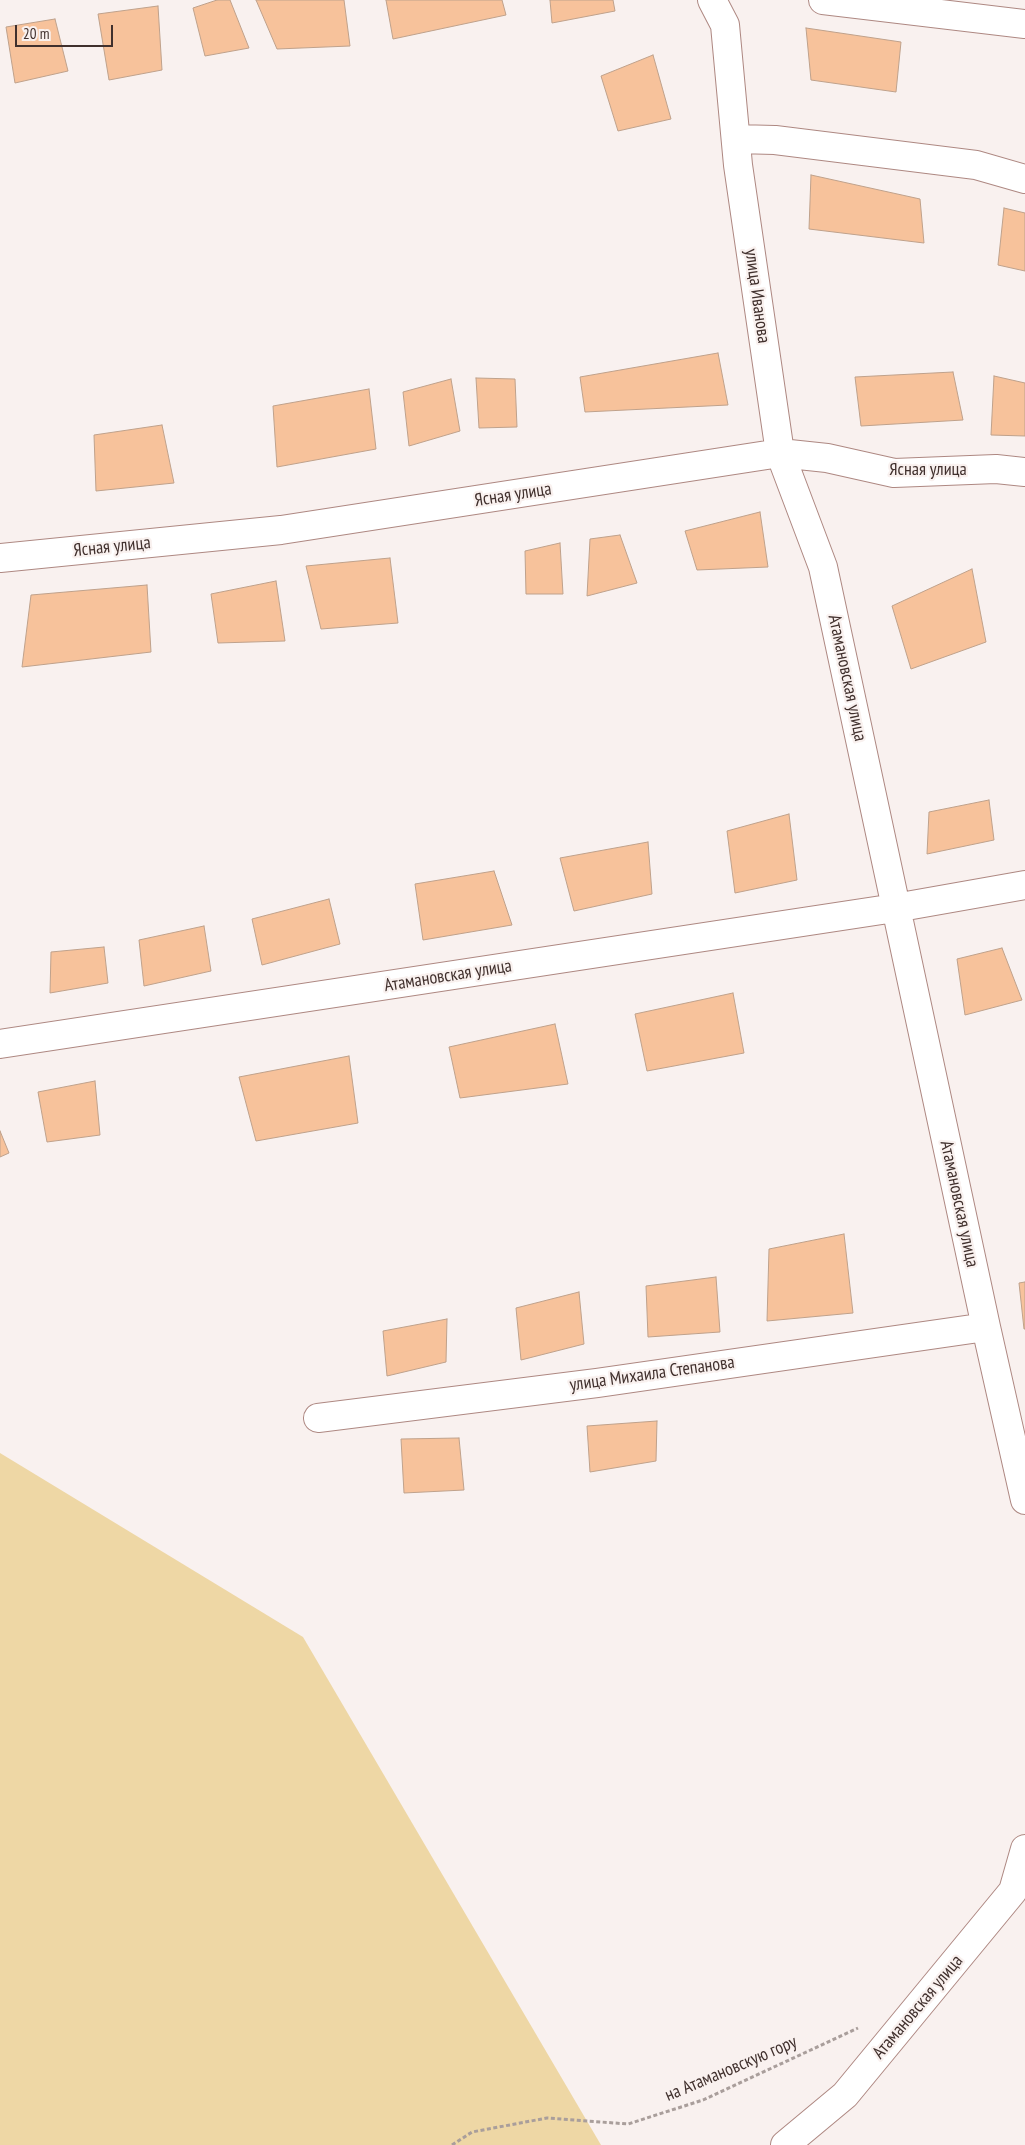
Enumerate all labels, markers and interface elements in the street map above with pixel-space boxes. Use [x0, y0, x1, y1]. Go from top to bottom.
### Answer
scale bar [18, 15, 115, 47]
text: 20 m [23, 24, 49, 43]
street label: улица Иванова [740, 247, 774, 345]
street label: Ясная улица [889, 459, 967, 481]
street label: Ясная улица [473, 478, 553, 512]
street label: Ясная улица [72, 532, 152, 562]
street label: Атамановская улица [823, 613, 871, 743]
street label: Атамановская улица [383, 955, 513, 997]
street label: Атамановская улица [935, 1139, 983, 1269]
street label: улица Михаила Степанова [568, 1352, 736, 1396]
street label: Атамановская улица [868, 1951, 968, 2063]
street label: на Атамановскую гору [662, 2031, 800, 2107]

